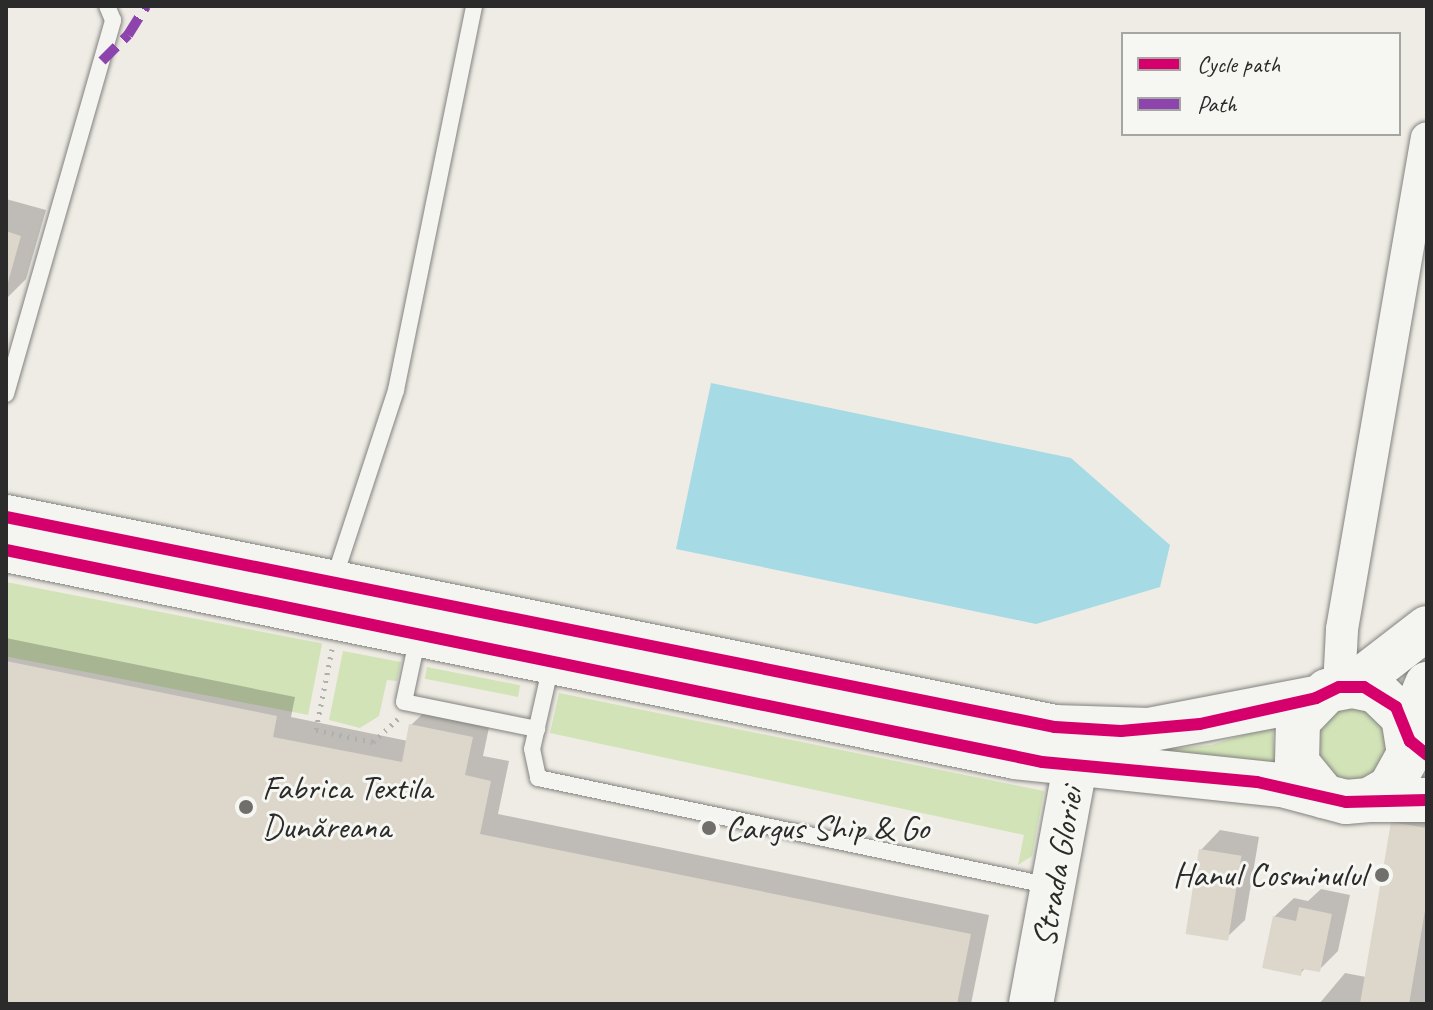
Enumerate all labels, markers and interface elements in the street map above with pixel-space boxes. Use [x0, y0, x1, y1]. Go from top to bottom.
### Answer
legend [1121, 32, 1401, 136]
text: Cycle path [1197, 49, 1280, 79]
text: Path [1197, 89, 1237, 119]
place label: Fabrica Textila Dunăreana [262, 767, 432, 846]
street label: Strada Gloriei [1023, 784, 1091, 950]
marker: Fabrica Textila Dunăreana [237, 798, 255, 816]
place label: Cargus Ship & Go [725, 808, 929, 848]
marker: Cargus Ship & Go [700, 819, 718, 837]
place label: Hanul Cosminulul [1171, 855, 1366, 895]
marker: Hanul Cosminulul [1373, 866, 1391, 884]

